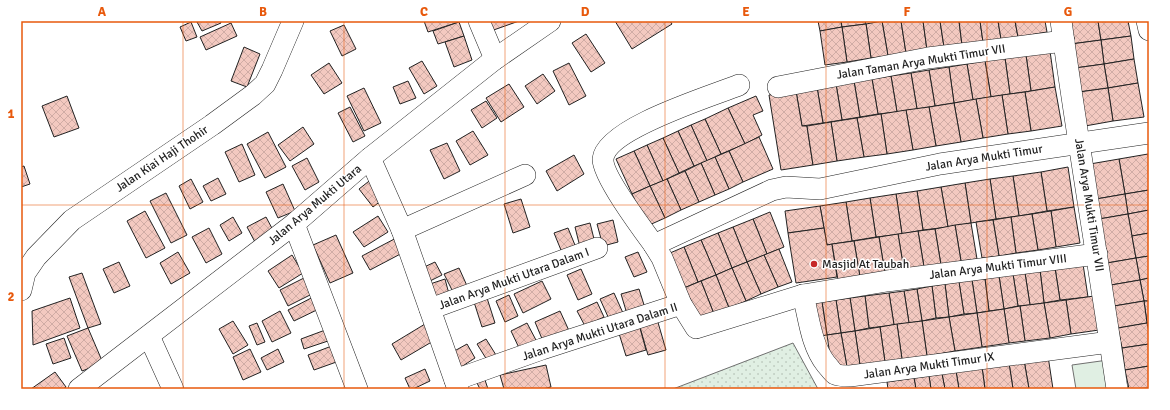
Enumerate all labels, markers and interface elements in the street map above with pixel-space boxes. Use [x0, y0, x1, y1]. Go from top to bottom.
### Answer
text: A [98, 4, 107, 20]
text: B [259, 4, 267, 20]
text: C [420, 4, 428, 20]
text: D [581, 4, 590, 20]
text: E [742, 4, 750, 20]
text: F [904, 4, 911, 20]
text: G [1064, 4, 1072, 20]
street label: Jalan Taman Arya Mukti Timur VII [835, 41, 1007, 83]
text: 1 [7, 106, 15, 122]
street label: Jalan Kiai Haji Thohir [113, 122, 212, 196]
street label: Jalan Arya Mukti Timur VII [1071, 137, 1107, 273]
street label: Jalan Arya Mukti Timur [924, 141, 1044, 175]
street label: Jalan Arya Mukti Utara [265, 162, 365, 248]
street label: Jalan Arya Mukti Utara Dalam I [437, 245, 591, 313]
street label: Jalan Arya Mukti Timur VIII [928, 251, 1068, 283]
place label: Masjid At Taubah [822, 257, 909, 272]
marker: Masjid At Taubah [809, 259, 819, 269]
text: 2 [7, 289, 15, 305]
street label: Jalan Arya Mukti Utara Dalam II [520, 300, 680, 364]
street label: Jalan Arya Mukti Timur IX [863, 349, 995, 383]

